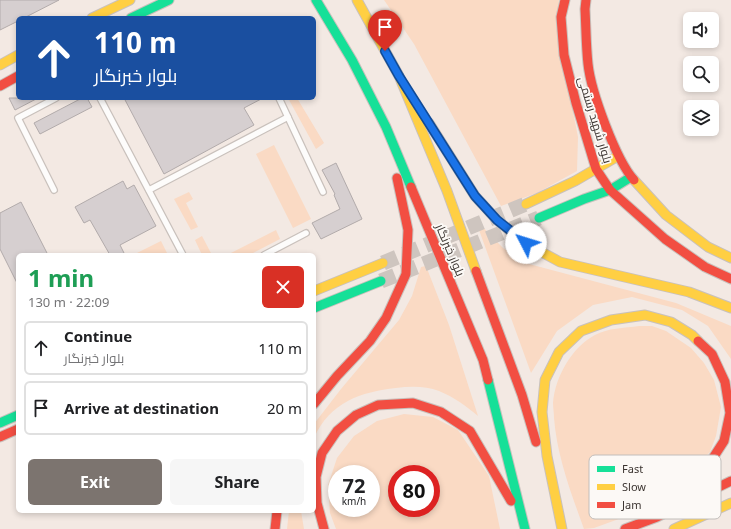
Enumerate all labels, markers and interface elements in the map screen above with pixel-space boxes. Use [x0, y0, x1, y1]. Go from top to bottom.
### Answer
pin [368, 10, 402, 51]
map controls [683, 12, 719, 136]
button: sound [683, 12, 719, 48]
icon: arrive [374, 16, 396, 38]
text: 110 m [94, 23, 177, 61]
icon: ahead [28, 32, 80, 84]
button: search [683, 56, 719, 92]
text: بلوار خبرنگار [94, 63, 177, 87]
street label: بلوار شهید رستمی [574, 75, 617, 165]
button: layers [683, 100, 719, 136]
street label: بلوار خبرنگار [431, 220, 469, 279]
position arrow [505, 222, 547, 264]
text: 1 min [28, 261, 94, 294]
button: close [262, 266, 304, 308]
text: 130 m · 22:09 [28, 293, 109, 311]
text: Continue [64, 326, 132, 346]
icon: ahead [30, 337, 52, 359]
text: 110 m [258, 338, 302, 358]
text: بلوار خبرنگار [64, 349, 124, 367]
icon: arrive [30, 397, 52, 419]
text: Arrive at destination [64, 398, 219, 418]
text: 20 m [267, 398, 302, 418]
legend [589, 455, 721, 519]
button: Exit [28, 459, 162, 505]
button: Share [170, 459, 304, 505]
text: Fast [622, 461, 643, 476]
speed limit sign: 80 [388, 465, 440, 517]
text: 72 [343, 472, 365, 499]
text: Slow [622, 479, 646, 494]
text: km/h [342, 494, 366, 508]
text: Jam [621, 497, 641, 512]

